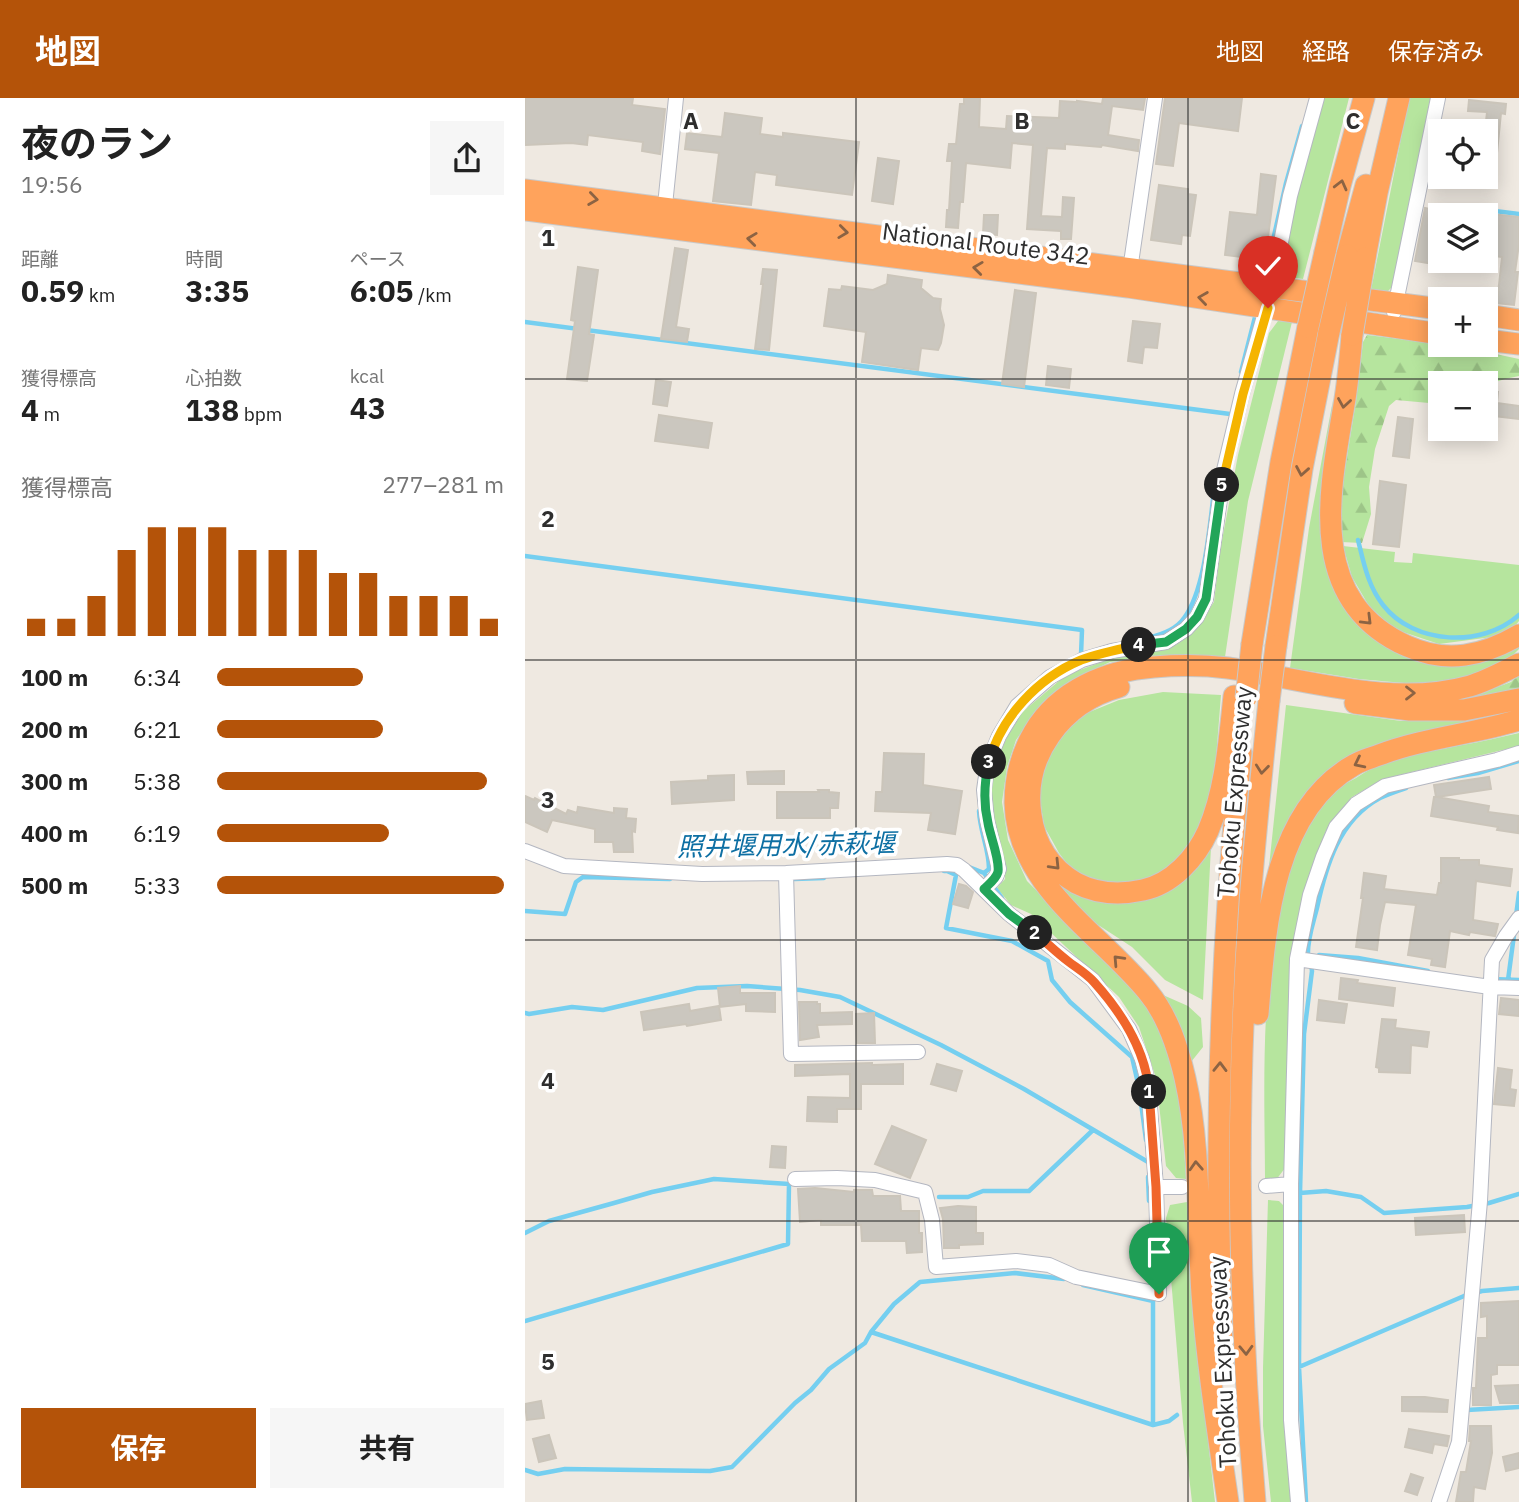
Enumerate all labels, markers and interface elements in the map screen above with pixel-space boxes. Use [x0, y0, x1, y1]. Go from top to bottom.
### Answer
text: 地図 [35, 29, 101, 72]
text: 地図 [1216, 35, 1264, 67]
text: 経路 [1302, 35, 1350, 67]
text: 保存済み [1388, 35, 1484, 67]
text: A [683, 105, 699, 135]
text: B [1014, 105, 1030, 135]
text: C [1346, 105, 1361, 135]
text: 夜のラン [21, 118, 173, 167]
map controls [1428, 119, 1498, 441]
button: locate [1428, 119, 1498, 189]
button: share [430, 121, 504, 195]
text: 19:56 [21, 169, 83, 199]
one-way arrow [1333, 180, 1347, 192]
one-way arrow [587, 192, 599, 207]
button: layers [1428, 203, 1498, 273]
street label: National Route 342 [880, 214, 1092, 272]
text: 1 [541, 222, 555, 252]
one-way arrow [837, 224, 848, 239]
one-way arrow [746, 232, 758, 247]
pin [1238, 236, 1298, 308]
text: 距離 [21, 247, 59, 271]
text: 時間 [185, 247, 223, 271]
text: ペース [350, 247, 406, 271]
icon: check [1249, 247, 1287, 285]
one-way arrow [972, 261, 983, 276]
text: 0.59 [21, 271, 84, 310]
text: 3:35 [185, 271, 249, 310]
text: 6:05 [350, 271, 414, 310]
text: km [84, 283, 115, 307]
text: /km [414, 283, 452, 307]
button: + [1428, 287, 1498, 357]
one-way arrow [1197, 291, 1209, 306]
text: kcal [350, 364, 384, 388]
text: 獲得標高 [21, 366, 97, 390]
text: 心拍数 [185, 366, 242, 390]
button: − [1428, 371, 1498, 441]
text: 43 [350, 388, 386, 427]
text: 4 [21, 390, 39, 429]
text: 138 [185, 390, 239, 429]
one-way arrow [1337, 397, 1352, 409]
text: m [39, 402, 60, 426]
text: bpm [239, 402, 282, 426]
one-way arrow [1295, 465, 1310, 477]
pin: 5 [1205, 468, 1239, 502]
text: 277–281 m [382, 469, 504, 499]
text: 獲得標高 [21, 472, 113, 502]
text: 5 [1216, 472, 1227, 496]
text: 2 [541, 503, 555, 533]
one-way arrow [1359, 611, 1372, 624]
pin: 4 [1121, 628, 1157, 662]
text: 4 [1133, 632, 1144, 656]
text: 100 m [21, 662, 88, 692]
text: 6:34 [133, 662, 181, 692]
street label: Tohoku Expressway [1209, 685, 1259, 899]
one-way arrow [1405, 685, 1416, 701]
text: 200 m [21, 714, 88, 744]
text: 6:21 [133, 714, 181, 744]
pin: 3 [972, 744, 1007, 780]
text: 3 [983, 749, 994, 773]
one-way arrow [1354, 755, 1366, 769]
one-way arrow [1255, 764, 1270, 775]
text: 300 m [21, 766, 88, 796]
text: 5:38 [133, 766, 181, 796]
text: 3 [541, 784, 555, 814]
text: 400 m [21, 818, 88, 848]
text: 6:19 [133, 818, 181, 848]
water label: 照井堰用水/赤萩堰 [677, 825, 899, 863]
one-way arrow [1046, 857, 1059, 870]
text: 500 m [21, 870, 88, 900]
text: 5:33 [133, 870, 181, 900]
pin: 2 [1017, 916, 1053, 950]
text: 2 [1029, 920, 1040, 944]
one-way arrow [1113, 955, 1126, 968]
one-way arrow [1212, 1061, 1228, 1071]
text: 4 [541, 1065, 555, 1095]
pin: 1 [1131, 1074, 1167, 1110]
text: 1 [1143, 1079, 1154, 1103]
one-way arrow [1189, 1160, 1204, 1171]
pin [1129, 1222, 1189, 1294]
icon: arrive [1140, 1233, 1178, 1271]
street label: Tohoku Expressway [1200, 1255, 1244, 1469]
one-way arrow [1238, 1344, 1253, 1355]
text: 5 [541, 1346, 555, 1376]
button: 保存 [21, 1408, 256, 1488]
button: 共有 [270, 1408, 504, 1488]

